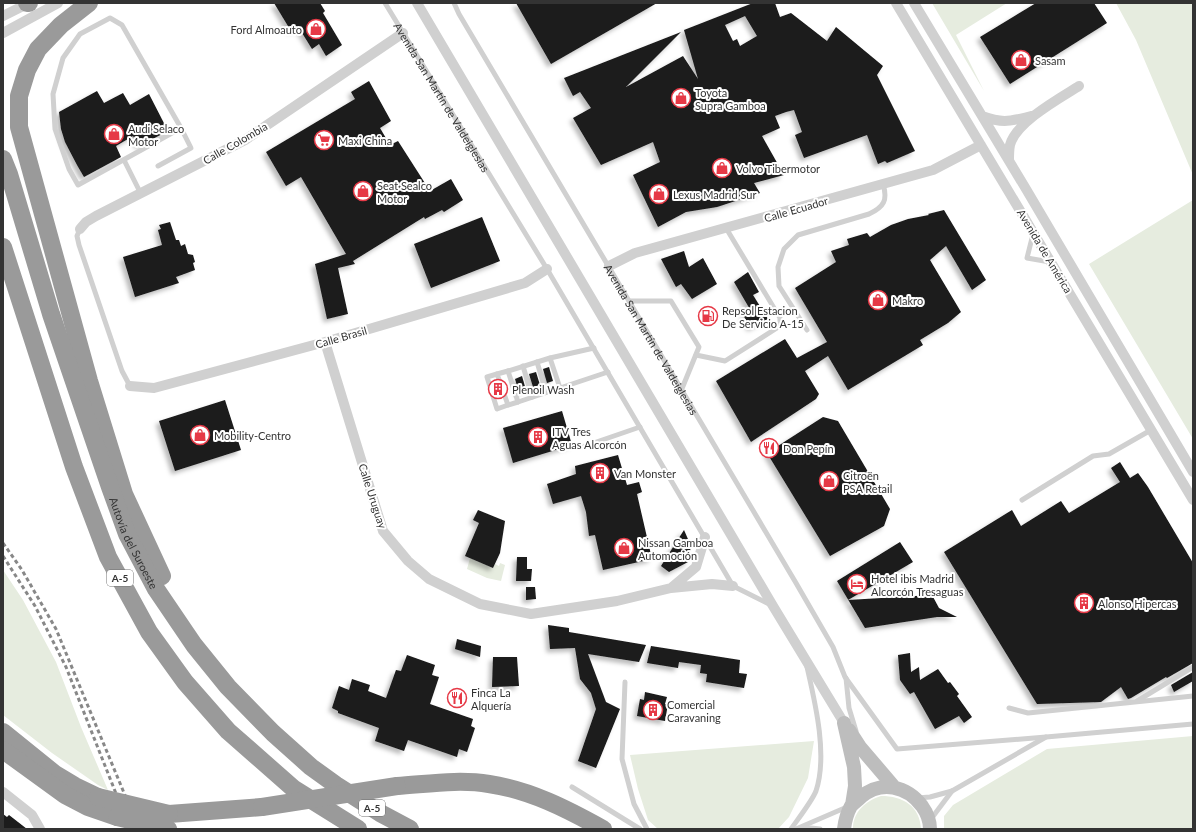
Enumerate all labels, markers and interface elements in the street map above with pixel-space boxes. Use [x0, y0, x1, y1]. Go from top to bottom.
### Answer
shop icon: Ford Almoauto [305, 18, 327, 40]
street label: Avenida San Martín de Valdeiglesias [392, 20, 493, 174]
place label: Ford Almoauto [231, 23, 302, 36]
shop icon: Sasam [1010, 49, 1032, 71]
place label: Sasam [1035, 54, 1066, 67]
place label: Toyota Supra Gamboa [695, 86, 766, 112]
shop icon: Toyota Supra Gamboa [670, 87, 692, 109]
street label: Calle Colombia [200, 119, 270, 167]
place label: Audi Selaco Motor [128, 122, 184, 148]
shop icon: Audi Selaco Motor [103, 123, 125, 145]
supermarket icon: Maxi China [313, 129, 335, 151]
place label: Maxi China [338, 134, 392, 147]
shop icon: Volvo Tibermotor [711, 157, 733, 179]
place label: Volvo Tibermotor [736, 162, 820, 175]
place label: Seat Sealco Motor [377, 179, 432, 205]
shop icon: Seat Sealco Motor [352, 180, 374, 202]
shop icon: Lexus Madrid Sur [648, 183, 670, 205]
place label: Lexus Madrid Sur [673, 188, 756, 201]
street label: Calle Ecuador [762, 194, 830, 224]
street label: Avenida de América [1015, 207, 1075, 295]
street label: Avenida San Martín de Valdeiglesias [602, 262, 701, 417]
shop icon: Makro [867, 289, 889, 311]
place label: Makro [892, 294, 923, 307]
place label: Repsol Estacion De Servicio A-15 [722, 304, 804, 330]
fuel station icon: Repsol Estacion De Servicio A-15 [697, 305, 719, 327]
street label: Calle Brasil [314, 323, 368, 351]
building icon: Plenoil Wash [487, 378, 509, 400]
place label: Plenoil Wash [512, 383, 574, 396]
shop icon: Mobility-Centro [189, 424, 211, 446]
place label: ITV Tres Aguas Alcorcón [552, 425, 627, 451]
building icon: ITV Tres Aguas Alcorcón [527, 426, 549, 448]
place label: Mobility-Centro [214, 429, 291, 442]
restaurant icon: Don Pepín [758, 437, 780, 459]
place label: Don Pepín [783, 442, 834, 455]
street label: Calle Uruguay [356, 462, 390, 530]
building icon: Van Monster [589, 462, 611, 484]
place label: Van Monster [614, 467, 676, 480]
place label: Citroën PSA Retail [843, 469, 892, 495]
shop icon: Citroën PSA Retail [818, 470, 840, 492]
street label: Autovía del Suroeste [108, 495, 161, 591]
place label: Nissan Gamboa Automoción [638, 536, 713, 562]
shop icon: Nissan Gamboa Automoción [613, 537, 635, 559]
road number: A-5 [107, 570, 133, 586]
place label: Hotel ibis Madrid Alcorcón Tresaguas [871, 572, 964, 598]
hotel icon: Hotel ibis Madrid Alcorcón Tresaguas [846, 573, 868, 595]
building icon: Alonso Hipercas [1073, 592, 1095, 614]
place label: Alonso Hipercas [1098, 597, 1177, 610]
place label: Finca La Alquería [471, 686, 511, 712]
restaurant icon: Finca La Alquería [446, 687, 468, 709]
place label: Comercial Caravaning [667, 698, 721, 724]
building icon: Comercial Caravaning [642, 699, 664, 721]
road number: A-5 [359, 800, 385, 816]

